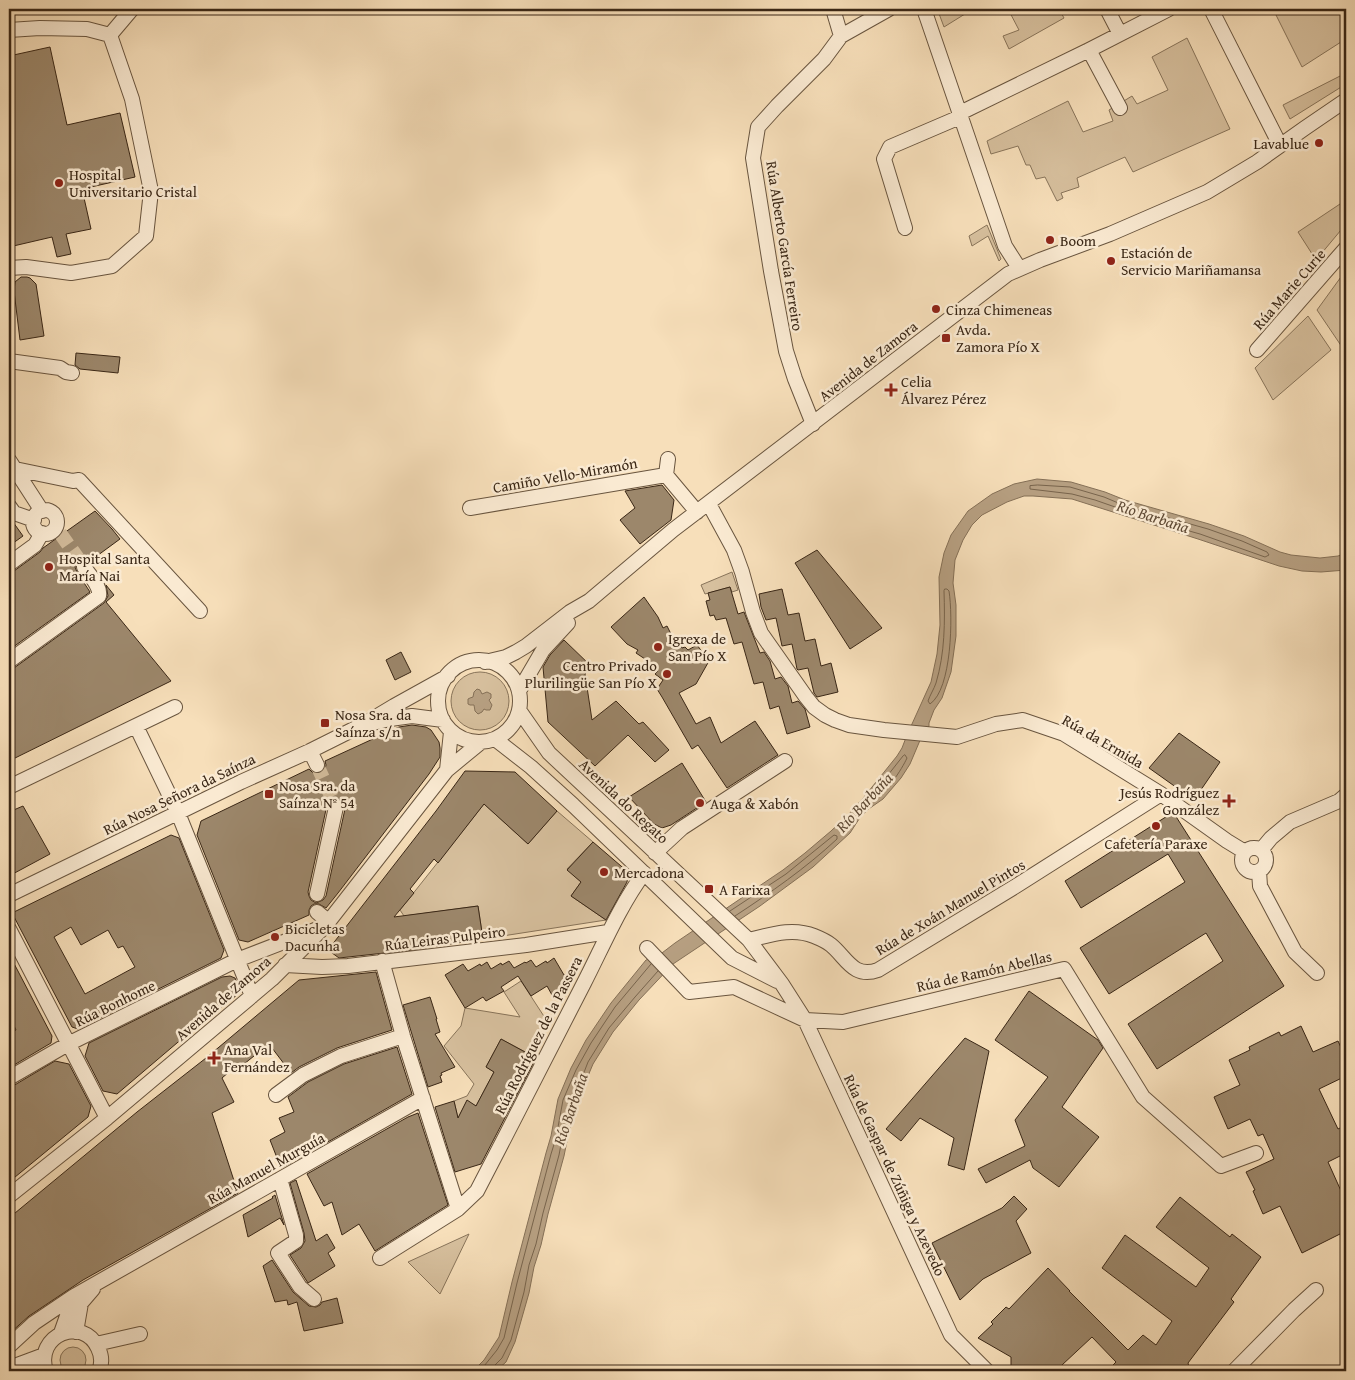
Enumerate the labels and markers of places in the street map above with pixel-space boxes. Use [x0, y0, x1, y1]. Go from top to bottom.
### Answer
place label: Lavablue [1253, 133, 1309, 154]
marker: Lavablue [1313, 137, 1325, 149]
place label: Hospital Universitario Cristal [69, 164, 197, 202]
marker: Hospital Universitario Cristal [53, 177, 65, 189]
place label: Boom [1060, 230, 1097, 251]
marker: Boom [1044, 234, 1056, 246]
place label: Estación de Servicio Mariñamansa [1121, 242, 1261, 280]
marker: Estación de Servicio Mariñamansa [1105, 255, 1117, 267]
place label: Cinza Chimeneas [946, 299, 1052, 320]
marker: Cinza Chimeneas [930, 303, 942, 315]
place label: Avda. Zamora Pío X [956, 319, 1041, 357]
marker: Avda. Zamora Pío X [940, 332, 952, 344]
place label: Celia Álvarez Pérez [901, 371, 987, 409]
marker: Celia Álvarez Pérez [885, 384, 897, 396]
place label: Hospital Santa María Nai [59, 548, 150, 586]
marker: Hospital Santa María Nai [43, 561, 55, 573]
place label: Igrexa de San Pío X [668, 628, 727, 666]
marker: Igrexa de San Pío X [652, 641, 664, 653]
place label: Centro Privado Plurilingüe San Pío X [525, 655, 658, 693]
marker: Centro Privado Plurilingüe San Pío X [661, 668, 673, 680]
place label: Nosa Sra. da Saínza s/n [335, 704, 411, 742]
marker: Nosa Sra. da Saínza s/n [319, 717, 331, 729]
place label: Nosa Sra. da Saínza Nº 54 [279, 775, 355, 813]
place label: Jesús Rodríguez González [1118, 782, 1219, 820]
marker: Nosa Sra. da Saínza Nº 54 [263, 788, 275, 800]
place label: Auga & Xabón [710, 793, 799, 814]
marker: Jesús Rodríguez González [1223, 795, 1235, 807]
marker: Auga & Xabón [694, 797, 706, 809]
marker: Cafetería Paraxe [1150, 820, 1162, 832]
place label: Cafetería Paraxe [1105, 833, 1207, 854]
place label: Mercadona [614, 862, 684, 883]
marker: Mercadona [598, 866, 610, 878]
place label: A Farixa [719, 879, 770, 900]
marker: A Farixa [703, 883, 715, 895]
place label: Bicicletas Dacunha [285, 918, 345, 956]
marker: Bicicletas Dacunha [269, 931, 281, 943]
place label: Ana Val Fernández [224, 1039, 290, 1077]
marker: Ana Val Fernández [208, 1052, 220, 1064]

